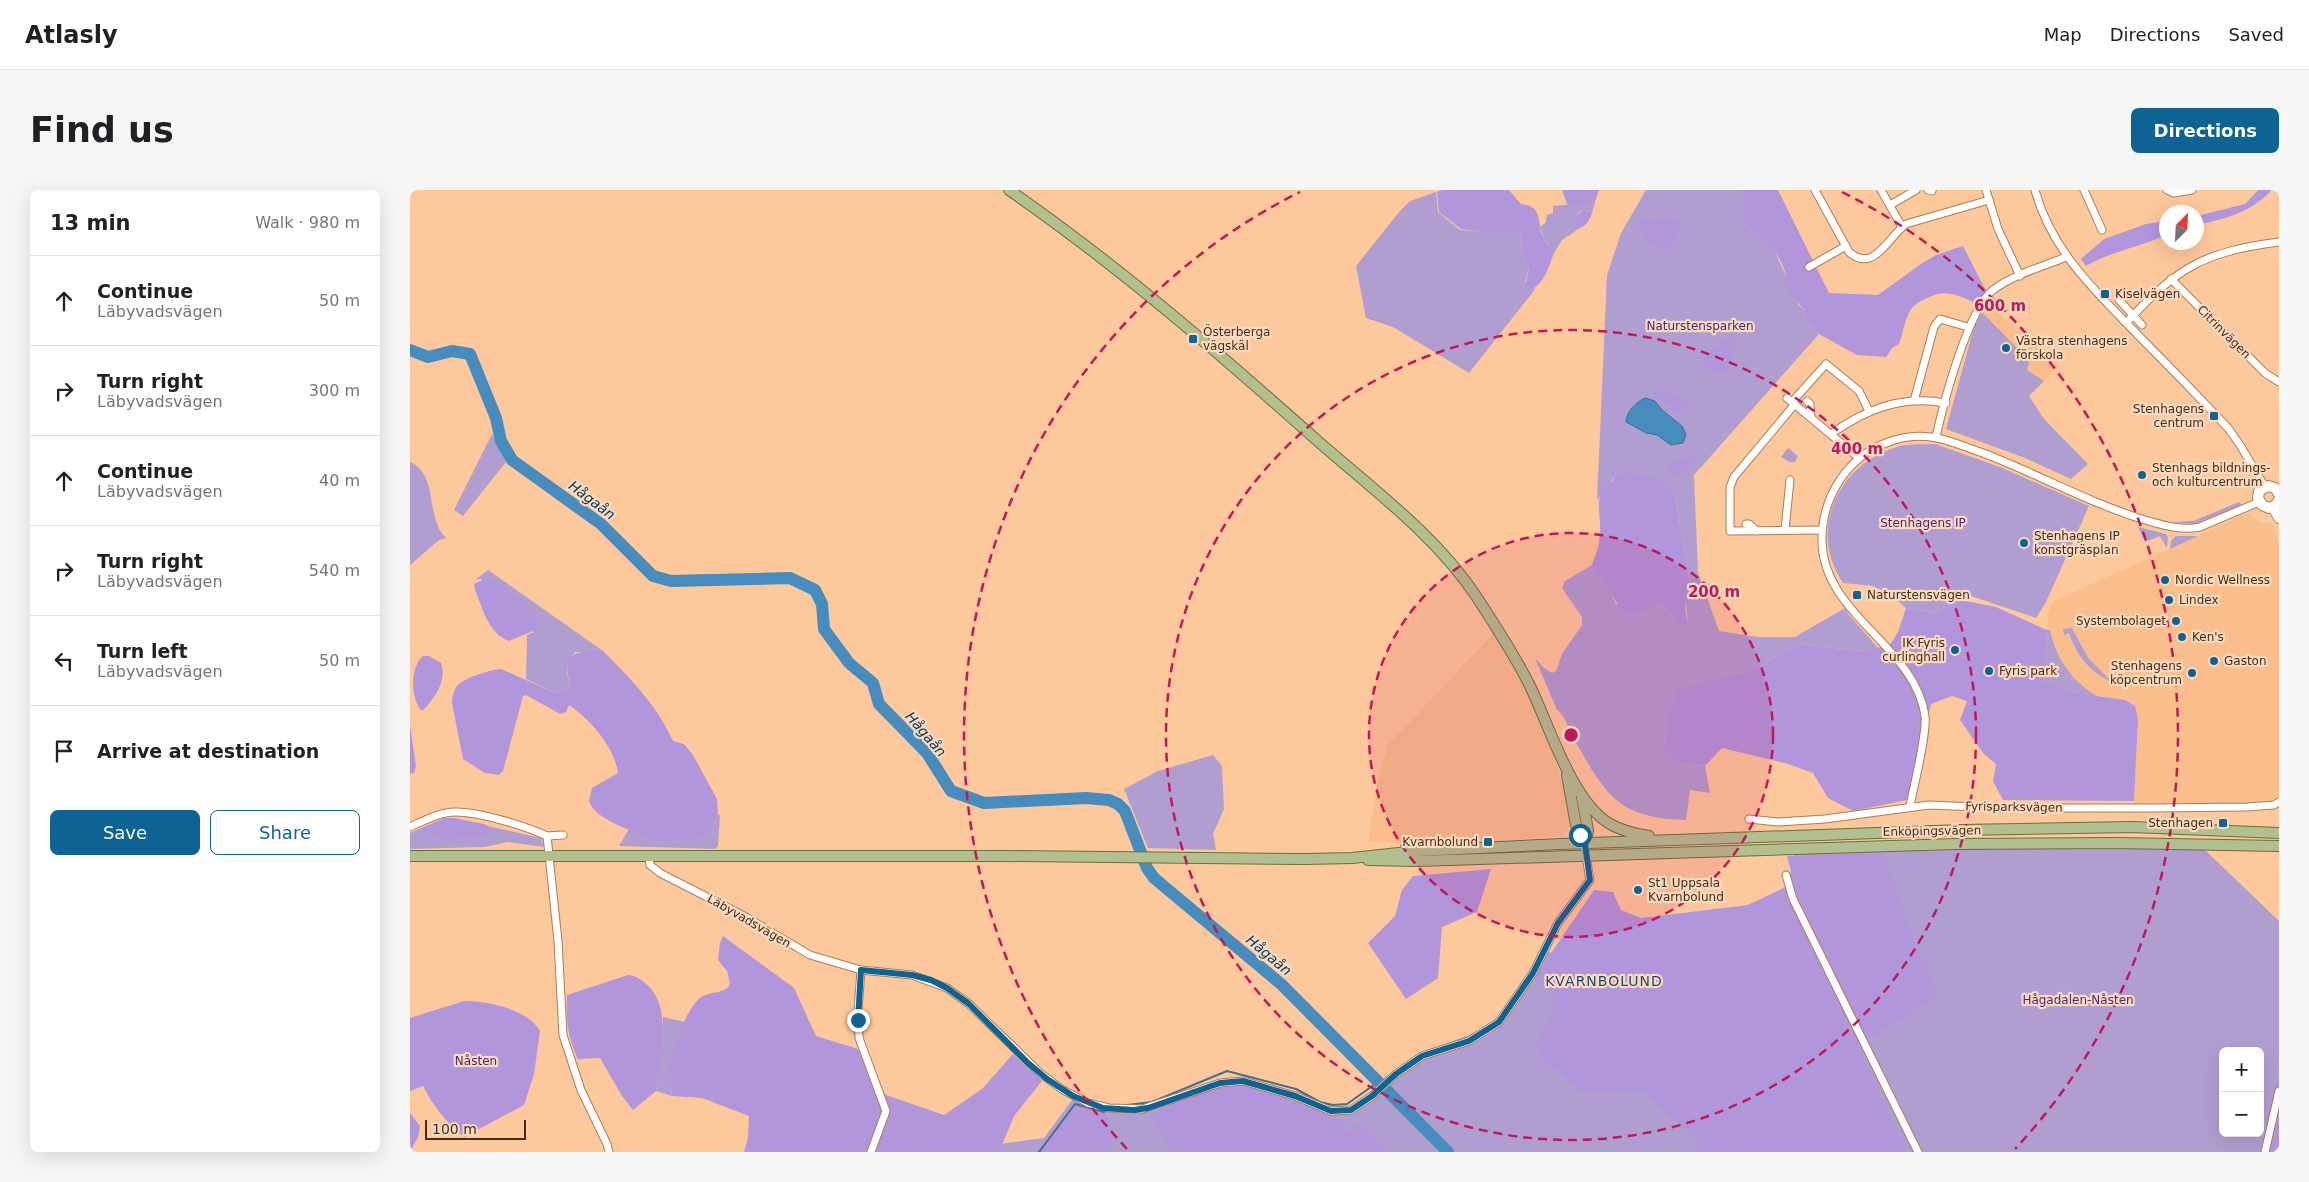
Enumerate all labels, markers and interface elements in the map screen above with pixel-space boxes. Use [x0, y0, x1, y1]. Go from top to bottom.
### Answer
text: Atlasly [25, 21, 118, 49]
text: Map [2044, 24, 2082, 45]
text: Directions [2110, 24, 2200, 45]
text: Saved [2228, 24, 2284, 45]
button: Directions [2131, 108, 2279, 153]
text: Find us [30, 110, 174, 150]
north arrow [2159, 205, 2204, 250]
text: 13 min [50, 211, 131, 235]
text: Walk · 980 m [255, 213, 360, 232]
text: Continue [97, 280, 193, 302]
icon: ahead [50, 287, 78, 315]
place label: Kiselvägen [2115, 287, 2180, 301]
marker: Kiselvägen [2099, 288, 2111, 300]
text: 50 m [319, 291, 360, 310]
text: 600 m [1974, 297, 2026, 315]
text: Läbyvadsvägen [97, 302, 223, 321]
street label: Citrinvägen [2195, 303, 2253, 361]
park label: Naturstensparken [1646, 319, 1754, 333]
place label: Österberga vägskäl [1203, 323, 1270, 353]
marker: Österberga vägskäl [1187, 333, 1199, 345]
place label: Västra stenhagens förskola [2016, 334, 2127, 362]
marker: Västra stenhagens förskola [2000, 342, 2012, 354]
text: Turn right [97, 370, 203, 392]
icon: right [50, 377, 78, 405]
text: 300 m [309, 381, 360, 400]
text: Läbyvadsvägen [97, 392, 223, 411]
place label: Stenhagens centrum [2133, 402, 2204, 430]
marker: Stenhagens centrum [2208, 410, 2220, 422]
text: 400 m [1831, 440, 1883, 458]
text: Continue [97, 460, 193, 482]
place label: Stenhags bildnings- och kulturcentrum [2152, 461, 2271, 489]
icon: ahead [50, 467, 78, 495]
marker: Stenhags bildnings- och kulturcentrum [2136, 469, 2148, 481]
text: 40 m [319, 471, 360, 490]
water label: Hågaån [566, 477, 618, 523]
text: Läbyvadsvägen [97, 482, 223, 501]
park label: Stenhagens IP [1880, 516, 1966, 530]
place label: Stenhagens IP konstgräsplan [2034, 529, 2120, 557]
marker: Stenhagens IP konstgräsplan [2018, 537, 2030, 549]
text: Turn right [97, 550, 203, 572]
icon: right [50, 557, 78, 585]
text: 540 m [309, 561, 360, 580]
text: Läbyvadsvägen [97, 572, 223, 591]
place label: Nordic Wellness [2175, 573, 2270, 587]
marker: Nordic Wellness [2159, 574, 2171, 586]
text: 200 m [1688, 583, 1740, 601]
place label: Naturstensvägen [1867, 588, 1970, 602]
marker: Naturstensvägen [1851, 589, 1863, 601]
place label: Lindex [2179, 593, 2219, 607]
marker: Lindex [2163, 594, 2175, 606]
place label: Systembolaget [2076, 614, 2166, 628]
marker: Systembolaget [2170, 615, 2182, 627]
place label: Ken's [2192, 630, 2224, 644]
marker: Ken's [2176, 631, 2188, 643]
place label: IK Fyris curlinghall [1882, 636, 1945, 664]
text: Turn left [97, 640, 188, 662]
marker: IK Fyris curlinghall [1949, 644, 1961, 656]
icon: left [50, 647, 78, 675]
text: 50 m [319, 651, 360, 670]
place label: Gaston [2224, 654, 2267, 668]
marker: Gaston [2208, 655, 2220, 667]
place label: Stenhagens köpcentrum [2110, 659, 2182, 687]
text: Läbyvadsvägen [97, 662, 223, 681]
place label: Fyris park [1999, 664, 2057, 678]
marker: Fyris park [1983, 665, 1995, 677]
marker: Stenhagens köpcentrum [2186, 667, 2198, 679]
water label: Hågaån [902, 708, 950, 760]
centre of rings [1562, 726, 1580, 744]
icon: arrive [50, 737, 78, 765]
text: Arrive at destination [97, 740, 319, 762]
street label: Fyrisparksvägen [1965, 799, 2063, 815]
button: Save [50, 810, 200, 855]
button: Share [210, 810, 360, 855]
place label: Stenhagen [2148, 816, 2213, 830]
marker: Stenhagen [2217, 817, 2229, 829]
street label: Enköpingsvägen [1883, 823, 1981, 839]
route start [1569, 824, 1592, 847]
place label: Kvarnbolund [1402, 835, 1478, 849]
marker: Kvarnbolund [1482, 836, 1494, 848]
place label: St1 Uppsala Kvarnbolund [1648, 876, 1724, 904]
marker: St1 Uppsala Kvarnbolund [1632, 884, 1644, 896]
street label: Läbyvadsvägen [705, 891, 793, 951]
water label: Hågaån [1243, 932, 1295, 978]
district label: KVARNBOLUND [1545, 973, 1663, 989]
park label: Hågadalen-Nåsten [2022, 993, 2134, 1007]
route end [847, 1009, 870, 1032]
map controls [2219, 1047, 2264, 1137]
button: + [2219, 1047, 2264, 1092]
park label: Nåsten [455, 1054, 497, 1068]
button: − [2219, 1092, 2264, 1137]
scale bar [425, 1117, 526, 1140]
text: 100 m [432, 1121, 477, 1137]

